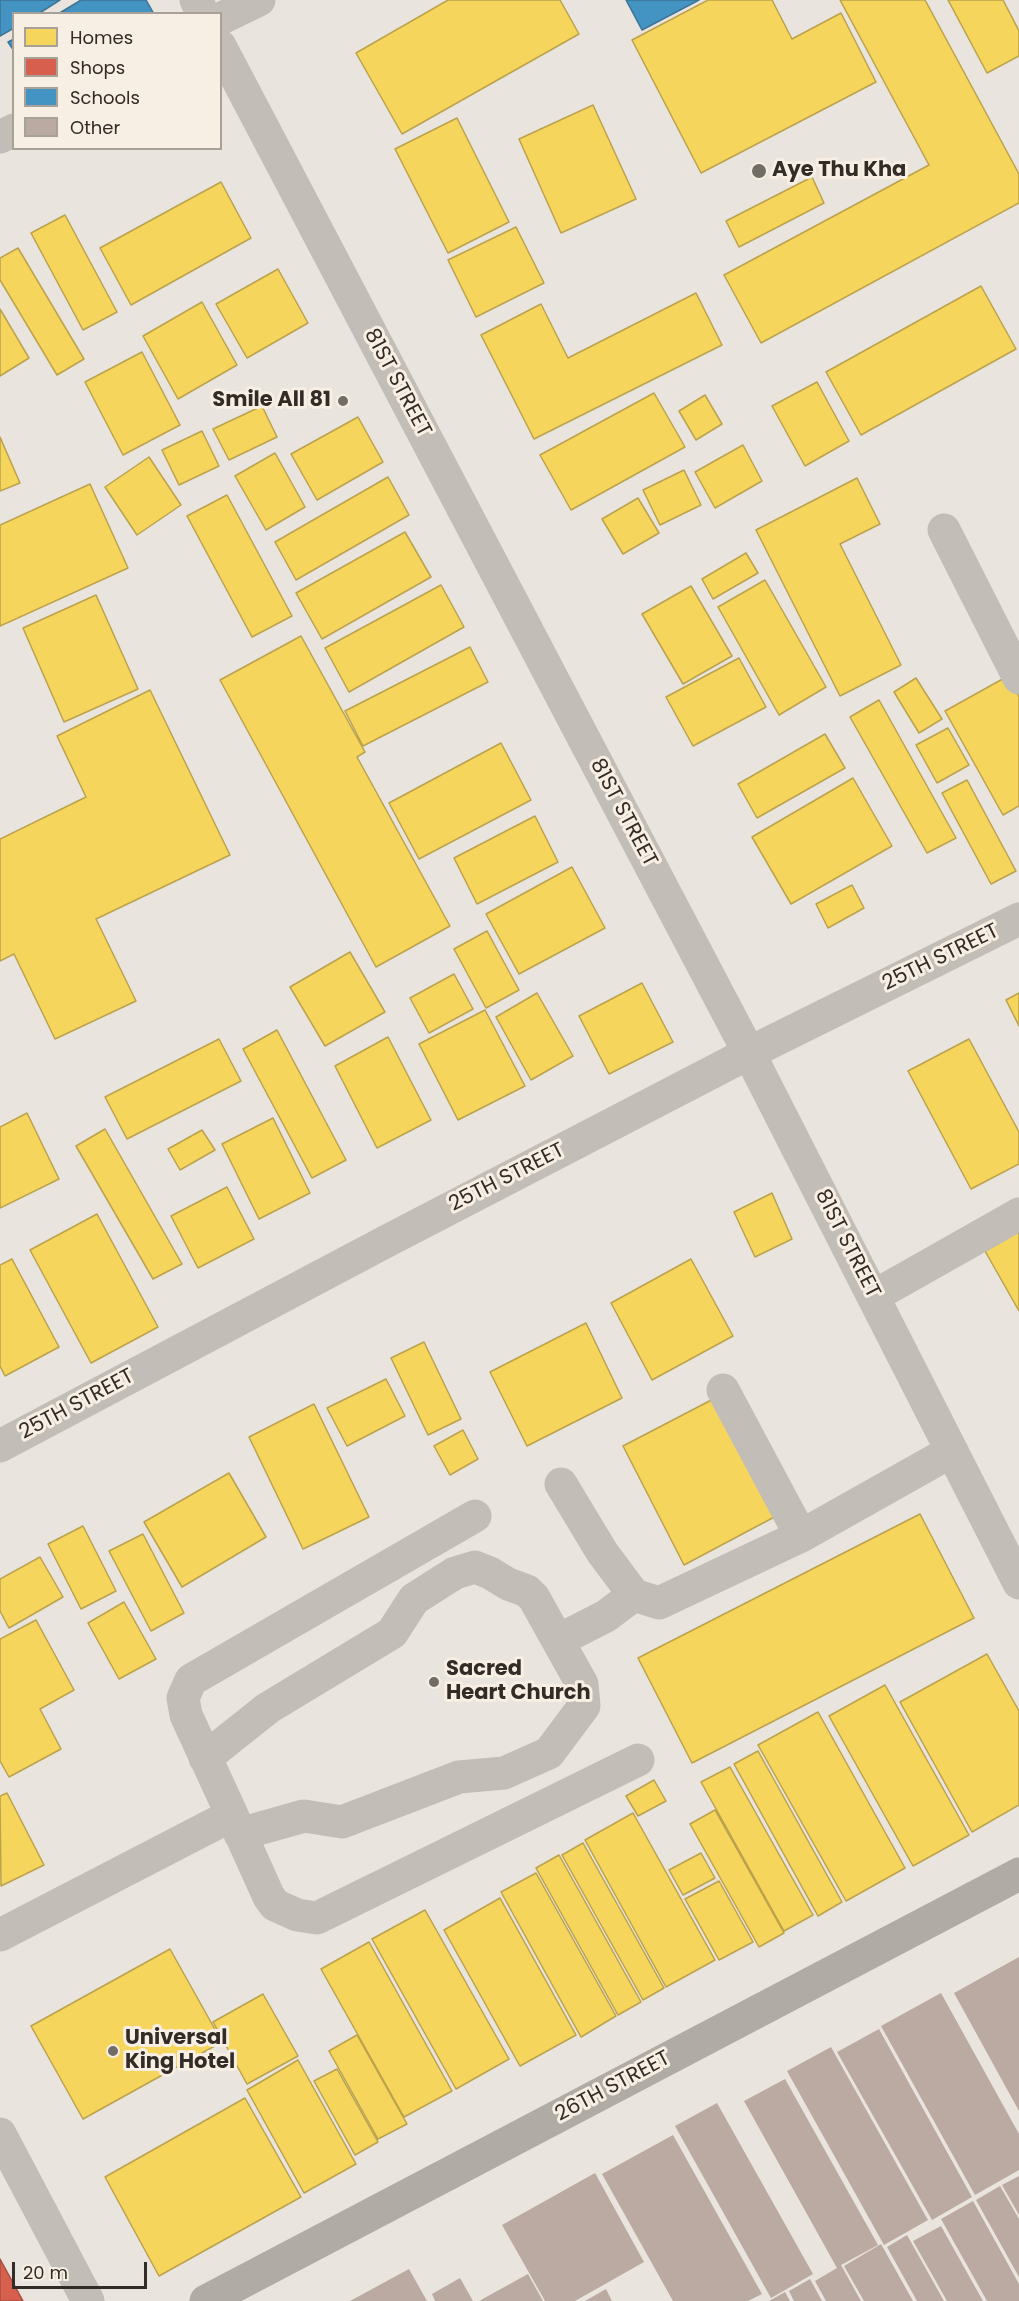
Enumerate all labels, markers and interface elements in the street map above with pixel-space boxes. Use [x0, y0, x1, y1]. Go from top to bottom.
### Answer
legend [12, 12, 222, 150]
text: Homes [70, 25, 133, 50]
text: Shops [70, 55, 125, 80]
text: Schools [70, 85, 140, 110]
text: Other [70, 115, 120, 140]
place label: Aye Thu Kha [772, 158, 906, 184]
marker: Aye Thu Kha [750, 162, 768, 180]
street label: 81ST STREET [358, 325, 436, 441]
place label: Smile All 81 [212, 388, 331, 414]
marker: Smile All 81 [336, 394, 350, 408]
street label: 81ST STREET [584, 755, 662, 871]
street label: 25TH STREET [879, 919, 1003, 997]
street label: 25TH STREET [445, 1138, 569, 1218]
street label: 81ST STREET [809, 1185, 885, 1303]
street label: 25TH STREET [15, 1364, 139, 1446]
place label: Sacred Heart Church [446, 1657, 591, 1707]
marker: Sacred Heart Church [427, 1675, 441, 1689]
place label: Universal King Hotel [125, 2026, 235, 2076]
marker: Universal King Hotel [106, 2044, 120, 2058]
street label: 26TH STREET [551, 2046, 675, 2128]
scale bar [15, 2250, 150, 2288]
text: 20 m [23, 2260, 68, 2285]

